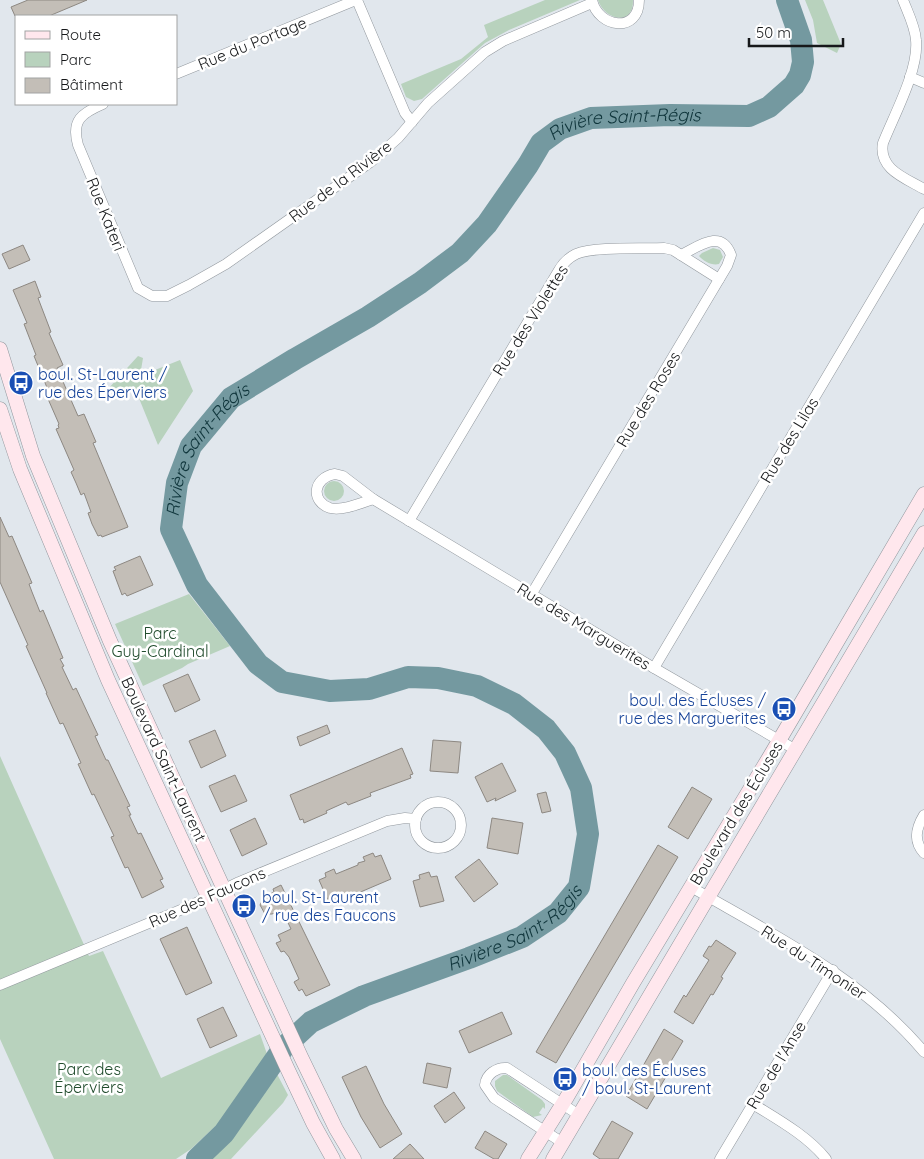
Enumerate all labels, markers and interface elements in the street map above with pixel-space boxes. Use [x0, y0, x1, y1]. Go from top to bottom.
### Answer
street label: Rue du Portage [195, 12, 309, 74]
legend [15, 15, 178, 105]
scale bar [749, 15, 843, 47]
text: 50 m [756, 23, 791, 42]
text: Route [60, 25, 101, 44]
text: Parc [60, 50, 91, 69]
text: Bâtiment [60, 75, 123, 94]
water label: Rivière Saint-Régis [543, 103, 702, 145]
street label: Rue de la Rivière [285, 136, 395, 226]
street label: Rue Kateri [82, 174, 130, 254]
street label: Rue des Violettes [488, 261, 572, 379]
street label: Rue des Roses [612, 348, 684, 450]
place label: boul. St-Laurent / rue des Éperviers [38, 364, 168, 402]
bus stop icon: boul. St-Laurent / rue des Éperviers [8, 370, 34, 396]
water label: Rivière Saint-Régis [161, 377, 255, 518]
street label: Rue des Lilas [756, 393, 822, 487]
street label: Rue des Marguerites [514, 578, 654, 674]
park label: Parc Guy-Cardinal [111, 623, 209, 661]
street label: Boulevard Saint-Laurent [117, 673, 211, 845]
place label: boul. des Écluses / rue des Marguerites [618, 690, 767, 728]
bus stop icon: boul. des Écluses / rue des Marguerites [771, 696, 797, 722]
street label: Boulevard des Écluses [685, 737, 787, 889]
street label: Rue des Faucons [145, 862, 269, 932]
water label: Rivière Saint-Régis [444, 879, 588, 976]
place label: boul. St-Laurent / rue des Faucons [262, 887, 396, 925]
bus stop icon: boul. St-Laurent / rue des Faucons [231, 893, 257, 919]
street label: Rue du Timonier [758, 920, 870, 1004]
street label: Rue de l'Anse [742, 1017, 810, 1113]
park label: Parc des Éperviers [54, 1059, 124, 1097]
place label: boul. des Écluses / boul. St-Laurent [582, 1060, 711, 1098]
bus stop icon: boul. des Écluses / boul. St-Laurent [552, 1066, 578, 1092]

